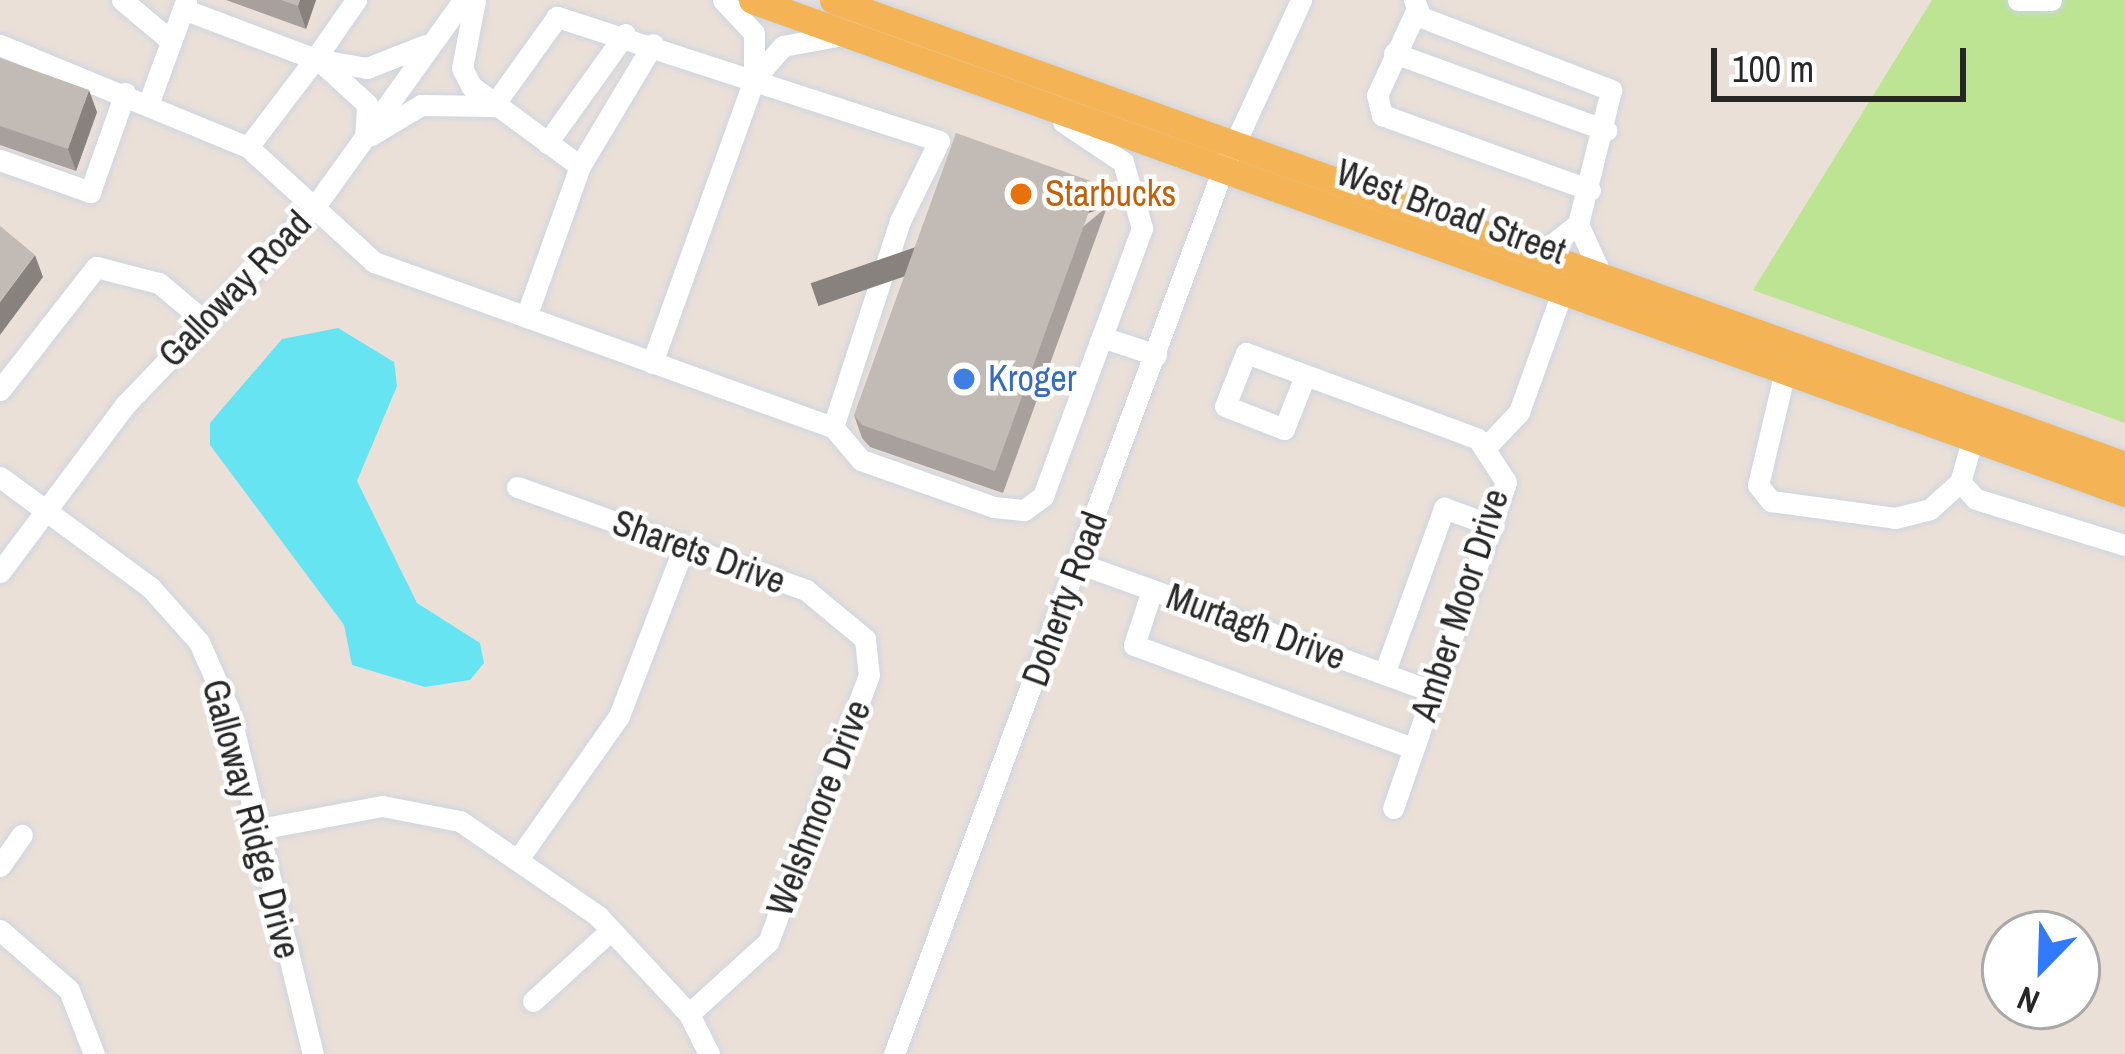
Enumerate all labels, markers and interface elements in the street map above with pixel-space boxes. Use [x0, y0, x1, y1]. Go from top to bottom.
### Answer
scale bar [1717, 24, 1972, 98]
text: 100 m [1732, 45, 1814, 93]
street label: West Broad Street [1331, 151, 1571, 273]
place label: Starbucks [1045, 172, 1176, 216]
marker: Starbucks [1008, 181, 1034, 207]
street label: Galloway Road [150, 202, 320, 376]
place label: Kroger [988, 357, 1077, 401]
marker: Kroger [951, 366, 977, 392]
street label: Amber Moor Drive [1402, 484, 1518, 726]
street label: Sharets Drive [607, 501, 791, 603]
street label: Doherty Road [1014, 506, 1116, 692]
street label: Murtagh Drive [1161, 575, 1351, 679]
street label: Galloway Ridge Drive [193, 675, 309, 963]
street label: Welshmore Drive [758, 694, 880, 922]
north arrow [1981, 910, 2101, 1030]
text: N [2011, 976, 2046, 1024]

